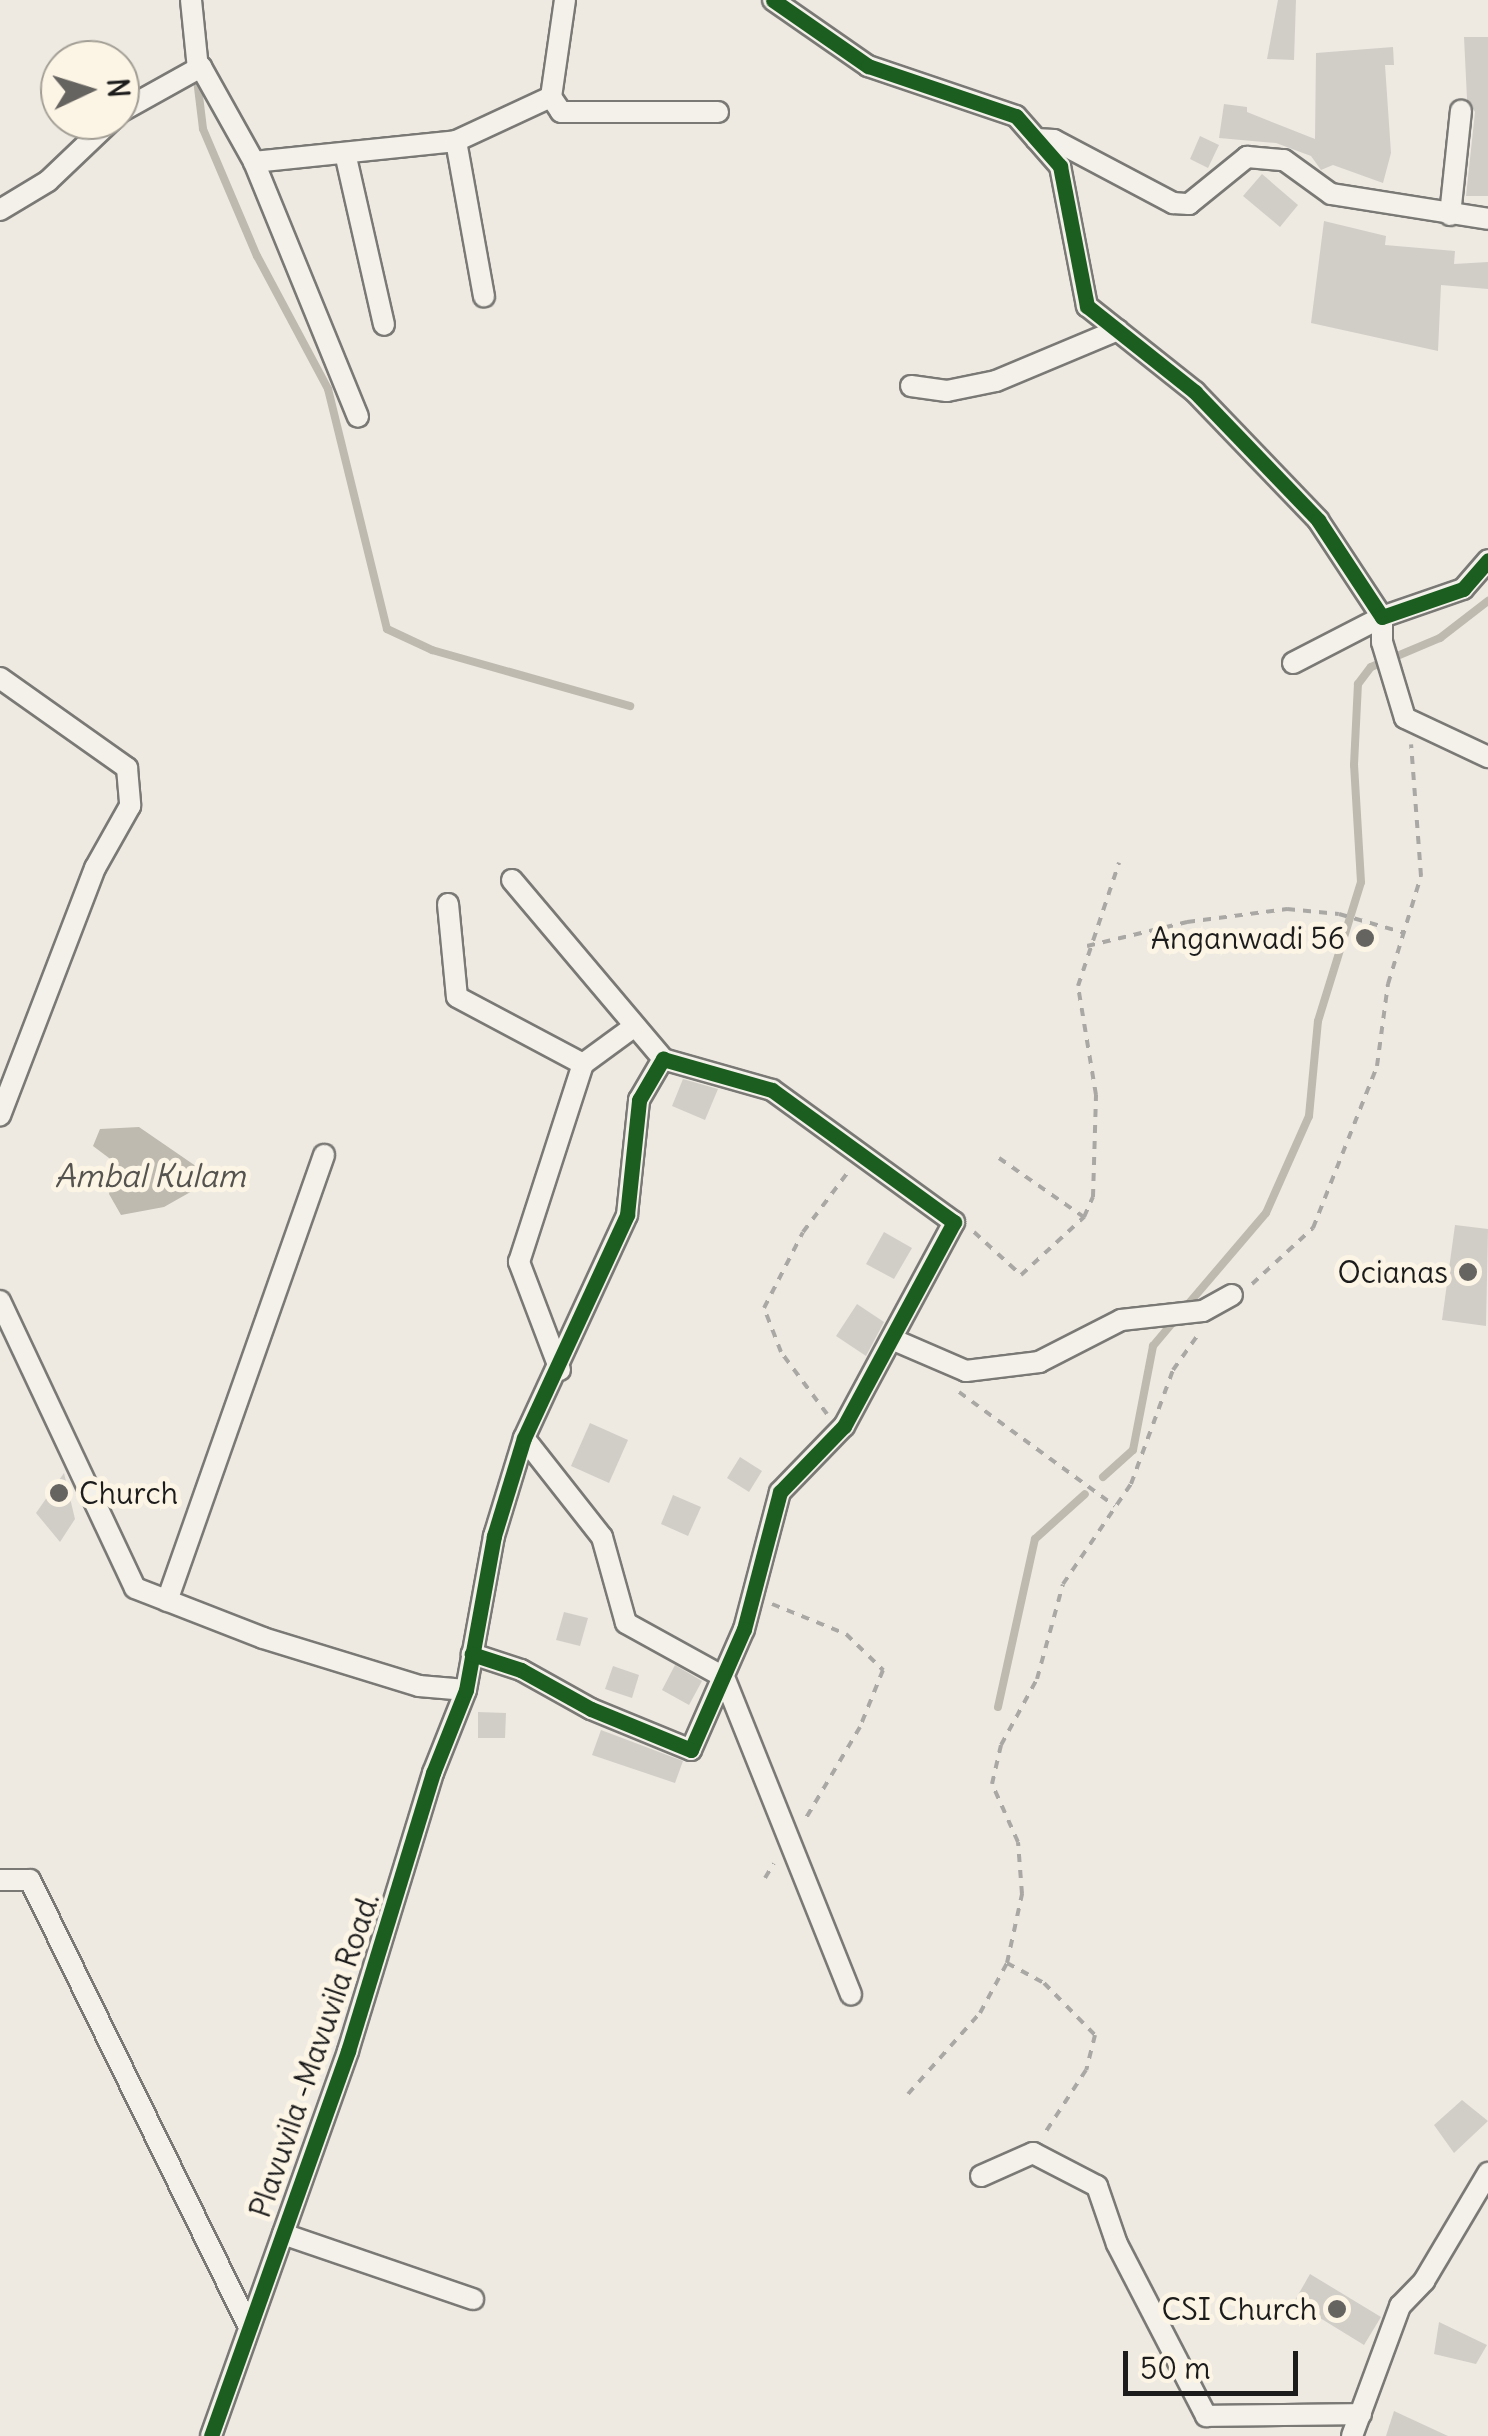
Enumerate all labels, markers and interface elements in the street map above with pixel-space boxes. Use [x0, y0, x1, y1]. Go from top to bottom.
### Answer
north arrow [40, 40, 140, 140]
text: N [99, 77, 137, 99]
place label: Anganwadi 56 [1151, 920, 1345, 956]
marker: Anganwadi 56 [1354, 927, 1376, 949]
water label: Ambal Kulam [55, 1157, 245, 1195]
place label: Ocianas [1338, 1254, 1448, 1290]
marker: Ocianas [1457, 1261, 1479, 1283]
place label: Church [79, 1475, 178, 1511]
marker: Church [48, 1482, 70, 1504]
street label: Plavuvila -Mavuvila Road. [241, 1888, 387, 2222]
place label: CSI Church [1161, 2291, 1317, 2327]
marker: CSI Church [1326, 2298, 1348, 2320]
scale bar [1128, 2331, 1303, 2393]
text: 50 m [1140, 2349, 1210, 2387]

